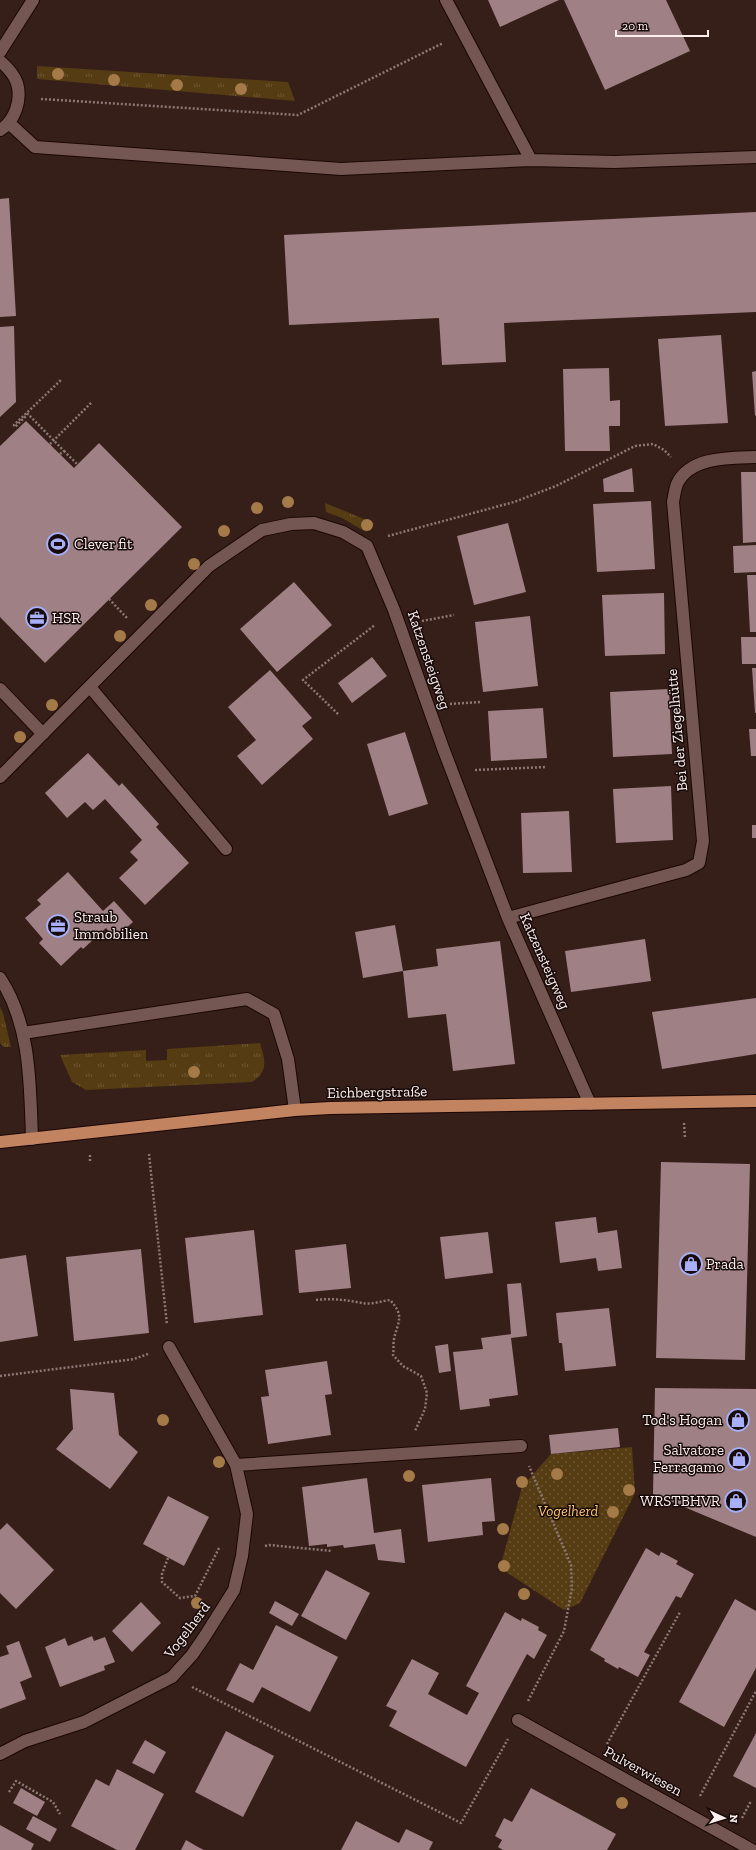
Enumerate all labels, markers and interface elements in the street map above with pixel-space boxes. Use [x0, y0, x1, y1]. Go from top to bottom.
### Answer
scale bar [616, 12, 708, 38]
text: 20 m [622, 19, 649, 33]
sports icon: Clever fit [45, 531, 71, 557]
place label: Clever fit [74, 535, 133, 553]
office icon: HSR [24, 605, 50, 631]
street label: Katzensteigweg [404, 608, 454, 712]
place label: HSR [52, 609, 81, 627]
street label: Bei der Ziegelhütte [663, 668, 691, 792]
place label: Straub Immobilien [74, 908, 149, 943]
street label: Katzensteigweg [516, 910, 574, 1012]
office icon: Straub Immobilien [45, 913, 71, 939]
street label: Eichbergstraße [327, 1082, 427, 1102]
shop icon: Prada [678, 1251, 704, 1277]
place label: Prada [706, 1255, 744, 1273]
shop icon: Tod's Hogan [725, 1407, 751, 1433]
place label: Tod's Hogan [642, 1411, 722, 1429]
place label: Salvatore Ferragamo [653, 1441, 724, 1476]
shop icon: Salvatore Ferragamo [726, 1446, 752, 1472]
shop icon: WRSTBHVR [723, 1488, 749, 1514]
place label: WRSTBHVR [640, 1492, 721, 1510]
park label: Vogelherd [538, 1502, 599, 1520]
street label: Vogelherd [159, 1598, 214, 1662]
street label: Pulverwiesen [601, 1742, 686, 1800]
north arrow [704, 1798, 744, 1838]
text: N [727, 1814, 740, 1824]

